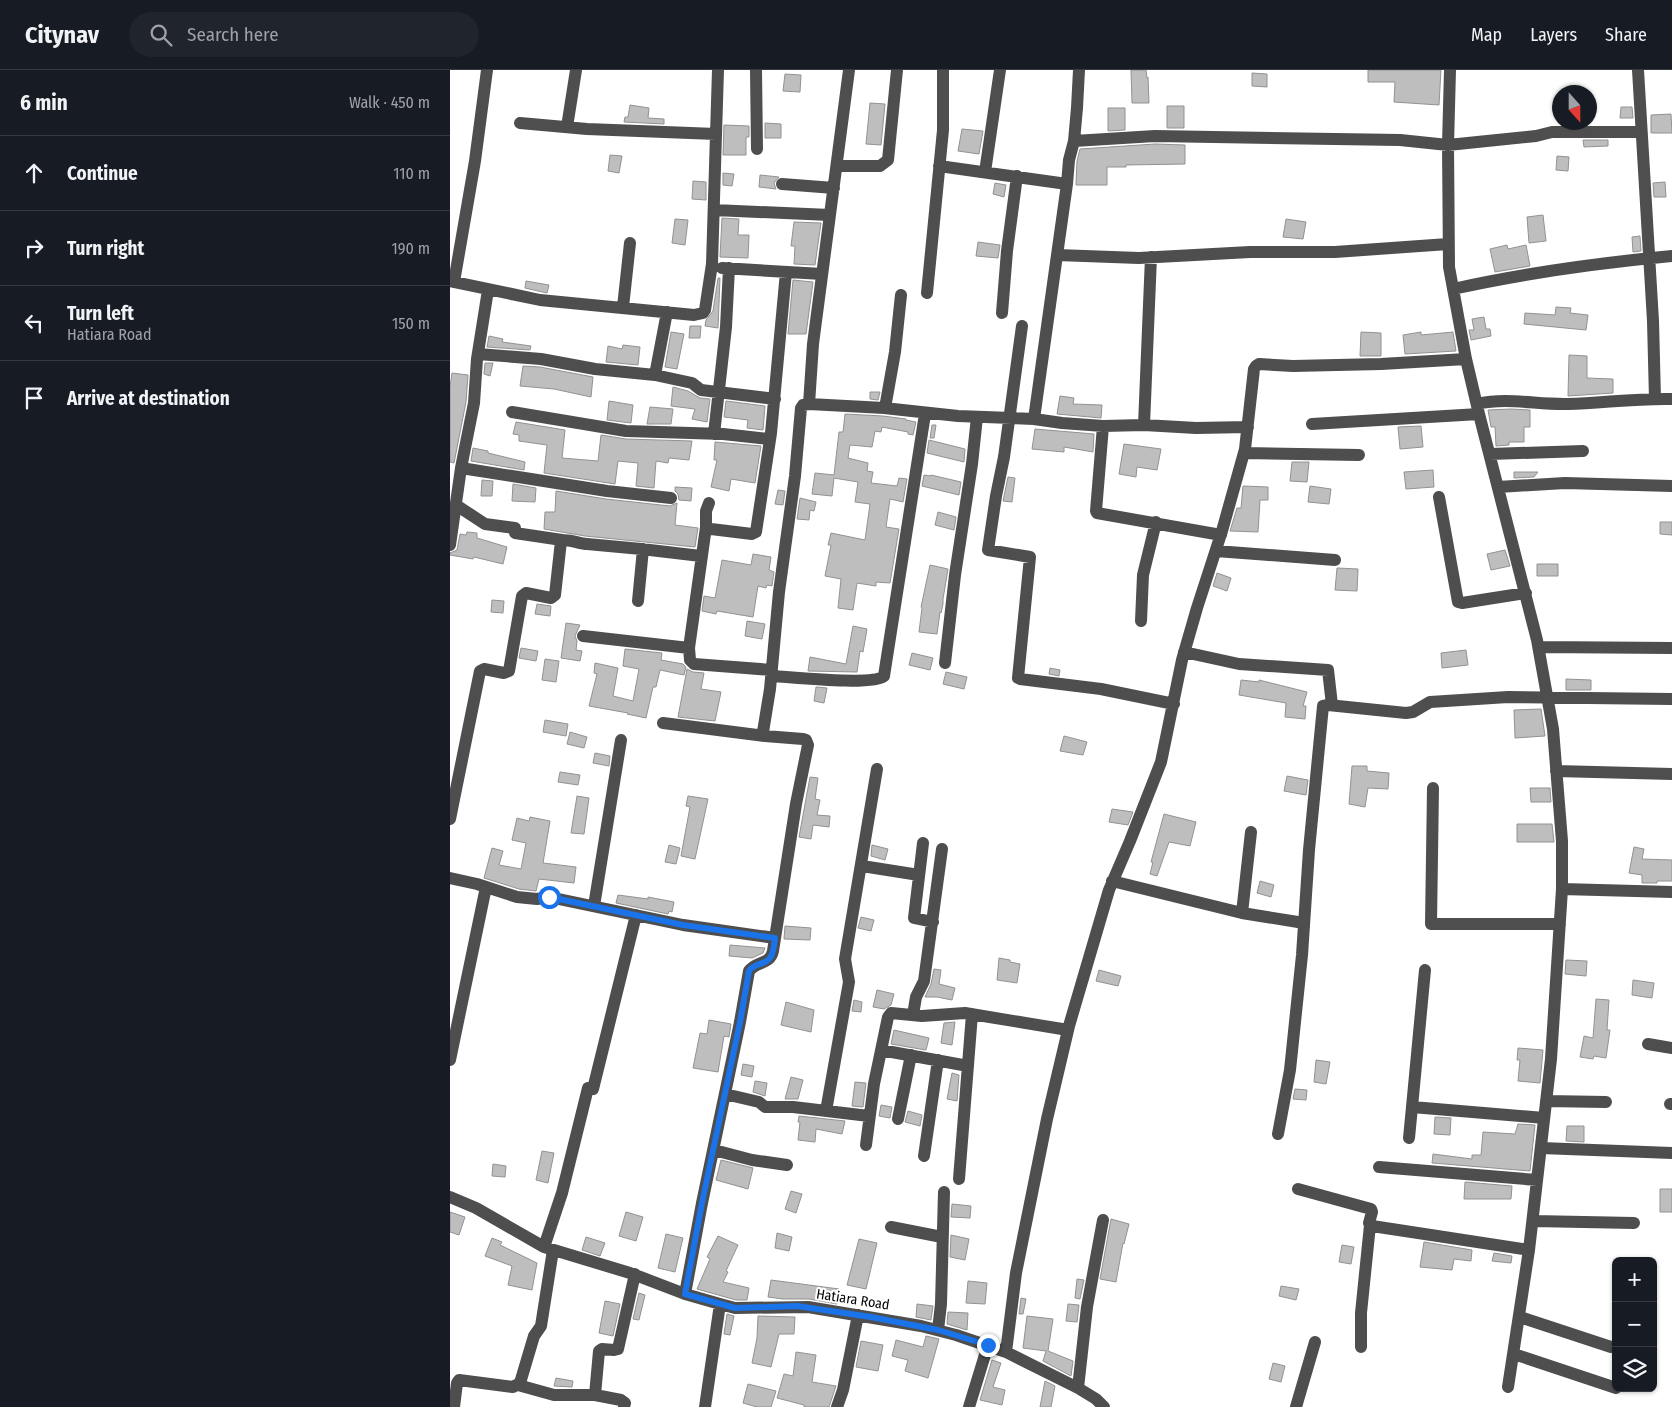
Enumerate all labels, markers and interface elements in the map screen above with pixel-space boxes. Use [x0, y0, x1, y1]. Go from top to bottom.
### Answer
search box [129, 12, 479, 57]
text: Citynav [25, 21, 99, 49]
icon: search [147, 21, 175, 49]
text: Search here [187, 23, 279, 46]
text: Map [1471, 24, 1502, 46]
text: Layers [1530, 24, 1577, 46]
text: Share [1605, 24, 1647, 46]
north arrow [1552, 85, 1597, 130]
text: 6 min [20, 90, 68, 116]
text: Walk · 450 m [349, 93, 430, 112]
icon: ahead [20, 159, 48, 187]
text: Continue [67, 162, 138, 185]
text: 110 m [393, 164, 430, 183]
icon: right [20, 234, 48, 262]
text: Turn right [67, 237, 144, 260]
text: 190 m [392, 239, 430, 258]
text: Turn left [67, 302, 134, 325]
icon: left [20, 309, 48, 337]
text: 150 m [392, 314, 430, 333]
text: Hatiara Road [67, 325, 152, 344]
icon: arrive [20, 384, 48, 412]
text: Arrive at destination [67, 387, 230, 410]
route start [538, 886, 561, 909]
map controls [1612, 1257, 1657, 1392]
button: + [1612, 1257, 1657, 1302]
street label: Hatiara Road [815, 1285, 891, 1314]
button: − [1612, 1302, 1657, 1347]
route end [977, 1334, 1000, 1357]
button: layers [1612, 1347, 1657, 1392]

